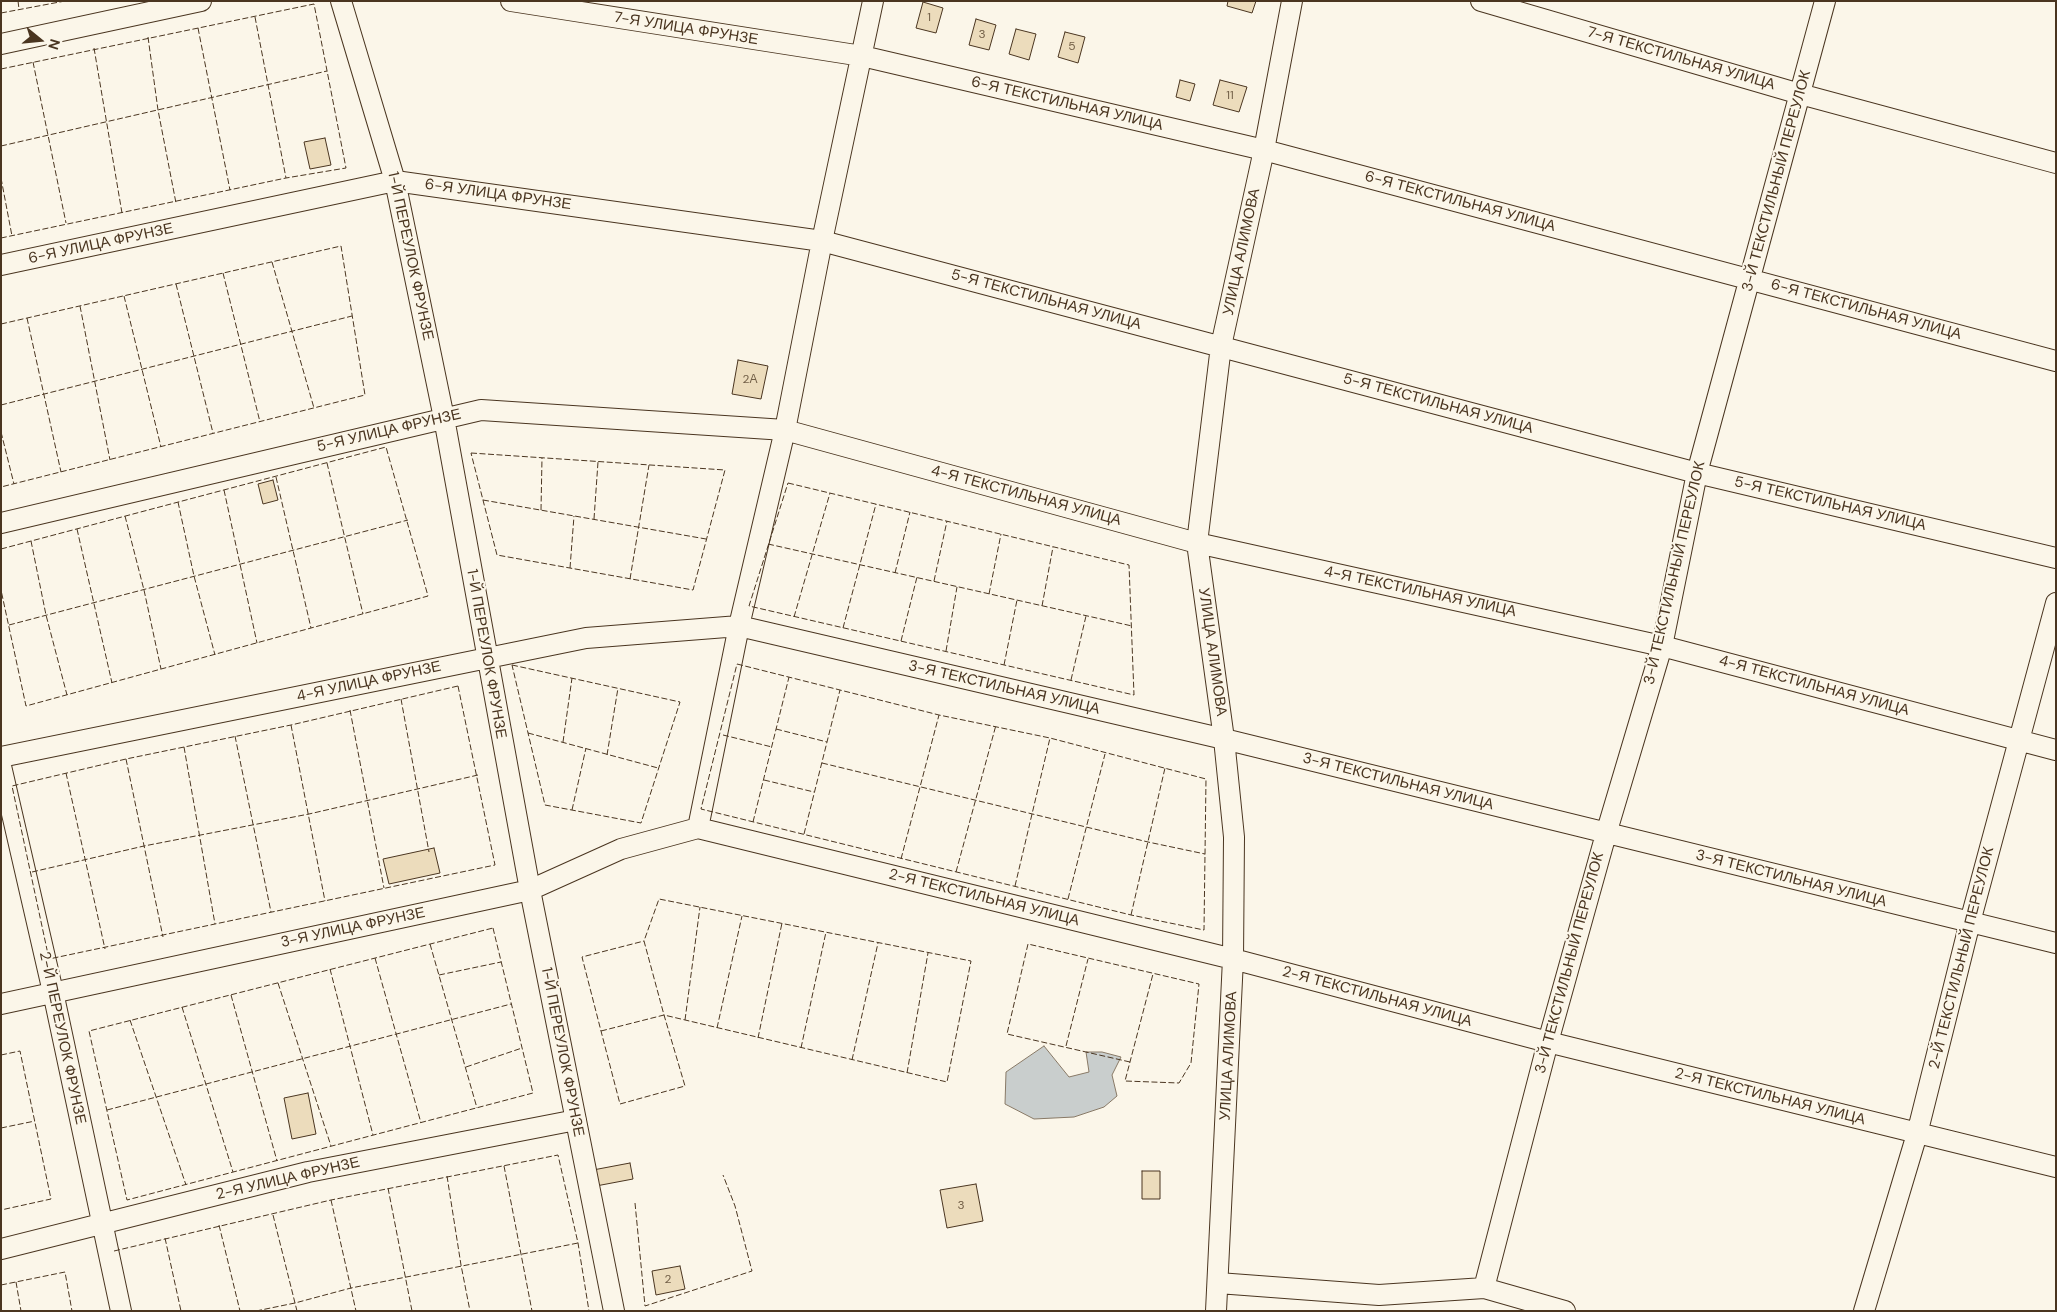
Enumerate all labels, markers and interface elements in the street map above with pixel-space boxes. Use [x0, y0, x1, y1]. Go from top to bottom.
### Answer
street label: 7-Я УЛИЦА ФРУНЗЕ [613, 9, 759, 49]
house number: 1 [927, 11, 931, 25]
north arrow [15, 15, 65, 65]
street label: 7-Я ТЕКСТИЛЬНАЯ УЛИЦА [1585, 24, 1777, 94]
house number: 3 [978, 28, 986, 42]
text: N [44, 37, 64, 52]
house number: 5 [1068, 40, 1076, 54]
street label: 3-Й ТЕКСТИЛЬНЫЙ ПЕРЕУЛОК [1739, 68, 1815, 294]
street label: 6-Я ТЕКСТИЛЬНАЯ УЛИЦА [969, 73, 1165, 135]
house number: 11 [1226, 89, 1234, 103]
street label: 6-Я ТЕКСТИЛЬНАЯ УЛИЦА [1363, 168, 1557, 236]
street label: 1-Й ПЕРЕУЛОК ФРУНЗЕ [383, 170, 437, 342]
street label: 6-Я УЛИЦА ФРУНЗЕ [424, 176, 572, 214]
street label: УЛИЦА АЛИМОВА [1220, 187, 1264, 317]
street label: 6-Я УЛИЦА ФРУНЗЕ [27, 220, 175, 268]
street label: 5-Я ТЕКСТИЛЬНАЯ УЛИЦА [949, 266, 1143, 334]
street label: 6-Я ТЕКСТИЛЬНАЯ УЛИЦА [1769, 276, 1963, 344]
street label: 5-Я ТЕКСТИЛЬНАЯ УЛИЦА [1341, 370, 1535, 438]
house number: 2А [743, 373, 757, 387]
street label: 5-Я УЛИЦА ФРУНЗЕ [315, 406, 463, 456]
street label: 3-Й ТЕКСТИЛЬНЫЙ ПЕРЕУЛОК [1641, 460, 1709, 686]
street label: 4-Я ТЕКСТИЛЬНАЯ УЛИЦА [929, 462, 1123, 530]
street label: 5-Я ТЕКСТИЛЬНАЯ УЛИЦА [1732, 473, 1928, 535]
street label: 4-Я ТЕКСТИЛЬНАЯ УЛИЦА [1322, 563, 1518, 621]
street label: 1-Й ПЕРЕУЛОК ФРУНЗЕ [462, 568, 510, 740]
street label: УЛИЦА АЛИМОВА [1194, 587, 1230, 717]
street label: 4-Я ТЕКСТИЛЬНАЯ УЛИЦА [1717, 652, 1911, 720]
street label: 3-Я ТЕКСТИЛЬНАЯ УЛИЦА [907, 657, 1101, 719]
street label: 4-Я УЛИЦА ФРУНЗЕ [295, 658, 443, 706]
street label: 3-Я ТЕКСТИЛЬНАЯ УЛИЦА [1301, 750, 1495, 814]
street label: 2-Й ТЕКСТИЛЬНЫЙ ПЕРЕУЛОК [1926, 845, 1998, 1071]
street label: 3-Я ТЕКСТИЛЬНАЯ УЛИЦА [1694, 847, 1888, 911]
street label: 3-Й ТЕКСТИЛЬНЫЙ ПЕРЕУЛОК [1532, 850, 1608, 1076]
street label: 2-Я ТЕКСТИЛЬНАЯ УЛИЦА [887, 866, 1081, 930]
street label: 3-Я УЛИЦА ФРУНЗЕ [279, 904, 427, 952]
street label: 2-Й ПЕРЕУЛОК ФРУНЗЕ [35, 950, 89, 1126]
street label: 2-Я ТЕКСТИЛЬНАЯ УЛИЦА [1280, 963, 1474, 1031]
street label: 1-Й ПЕРЕУЛОК ФРУНЗЕ [537, 966, 587, 1138]
street label: УЛИЦА АЛИМОВА [1217, 991, 1241, 1121]
street label: 2-Я ТЕКСТИЛЬНАЯ УЛИЦА [1673, 1065, 1867, 1129]
street label: 2-Я УЛИЦА ФРУНЗЕ [214, 1154, 362, 1204]
house number: 3 [957, 1199, 965, 1213]
house number: 2 [665, 1273, 671, 1287]

